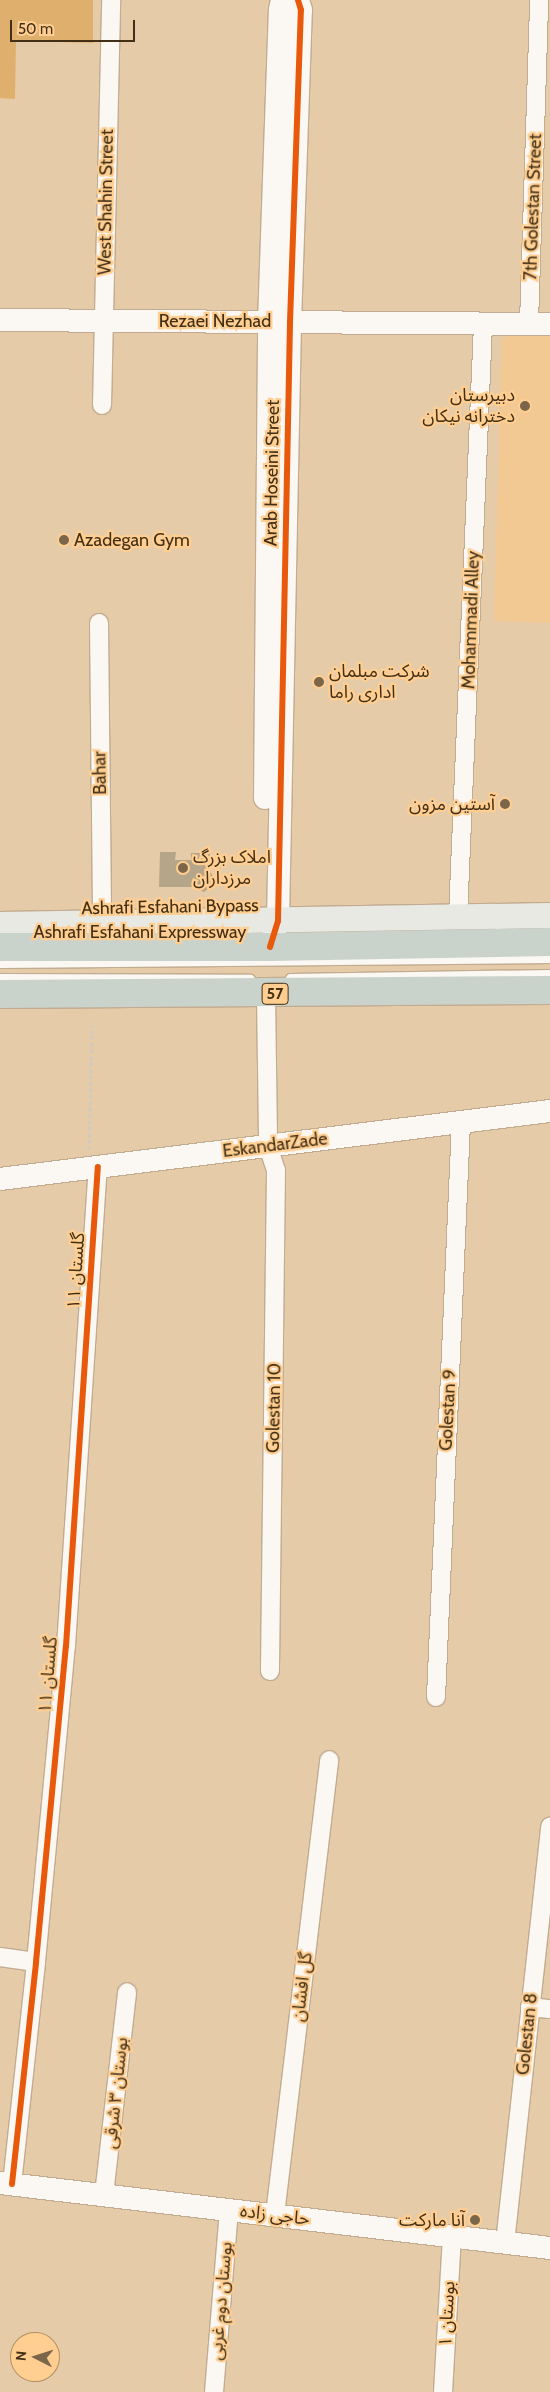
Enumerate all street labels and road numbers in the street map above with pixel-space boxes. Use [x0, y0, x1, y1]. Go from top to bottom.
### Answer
street label: West Shahin Street [94, 129, 118, 275]
street label: 7th Golestan Street [520, 133, 546, 281]
street label: Rezaei Nezhad [159, 310, 271, 332]
street label: Arab Hoseini Street [260, 400, 284, 546]
street label: Mohammadi Alley [458, 550, 484, 690]
street label: Bahar [89, 751, 111, 795]
street label: Ashrafi Esfahani Bypass [81, 895, 259, 919]
street label: Ashrafi Esfahani Expressway [34, 921, 246, 943]
road number: 57 [261, 981, 289, 1008]
street label: EskandarZade [221, 1128, 329, 1162]
street label: گلستان ۱۱ [63, 1232, 89, 1310]
street label: Golestan 10 [262, 1363, 286, 1453]
street label: Golestan 9 [435, 1369, 461, 1451]
street label: گلستان ۱۱ [34, 1636, 62, 1714]
street label: گل افشان [287, 1951, 317, 2023]
street label: Golestan 8 [512, 1992, 542, 2076]
street label: بوستان ۳ شرقی [99, 2036, 133, 2150]
street label: حاجی زاده [239, 2200, 311, 2230]
street label: بوستان دوم غربی [205, 2241, 237, 2361]
street label: بوستان ۱ [434, 2280, 460, 2348]

